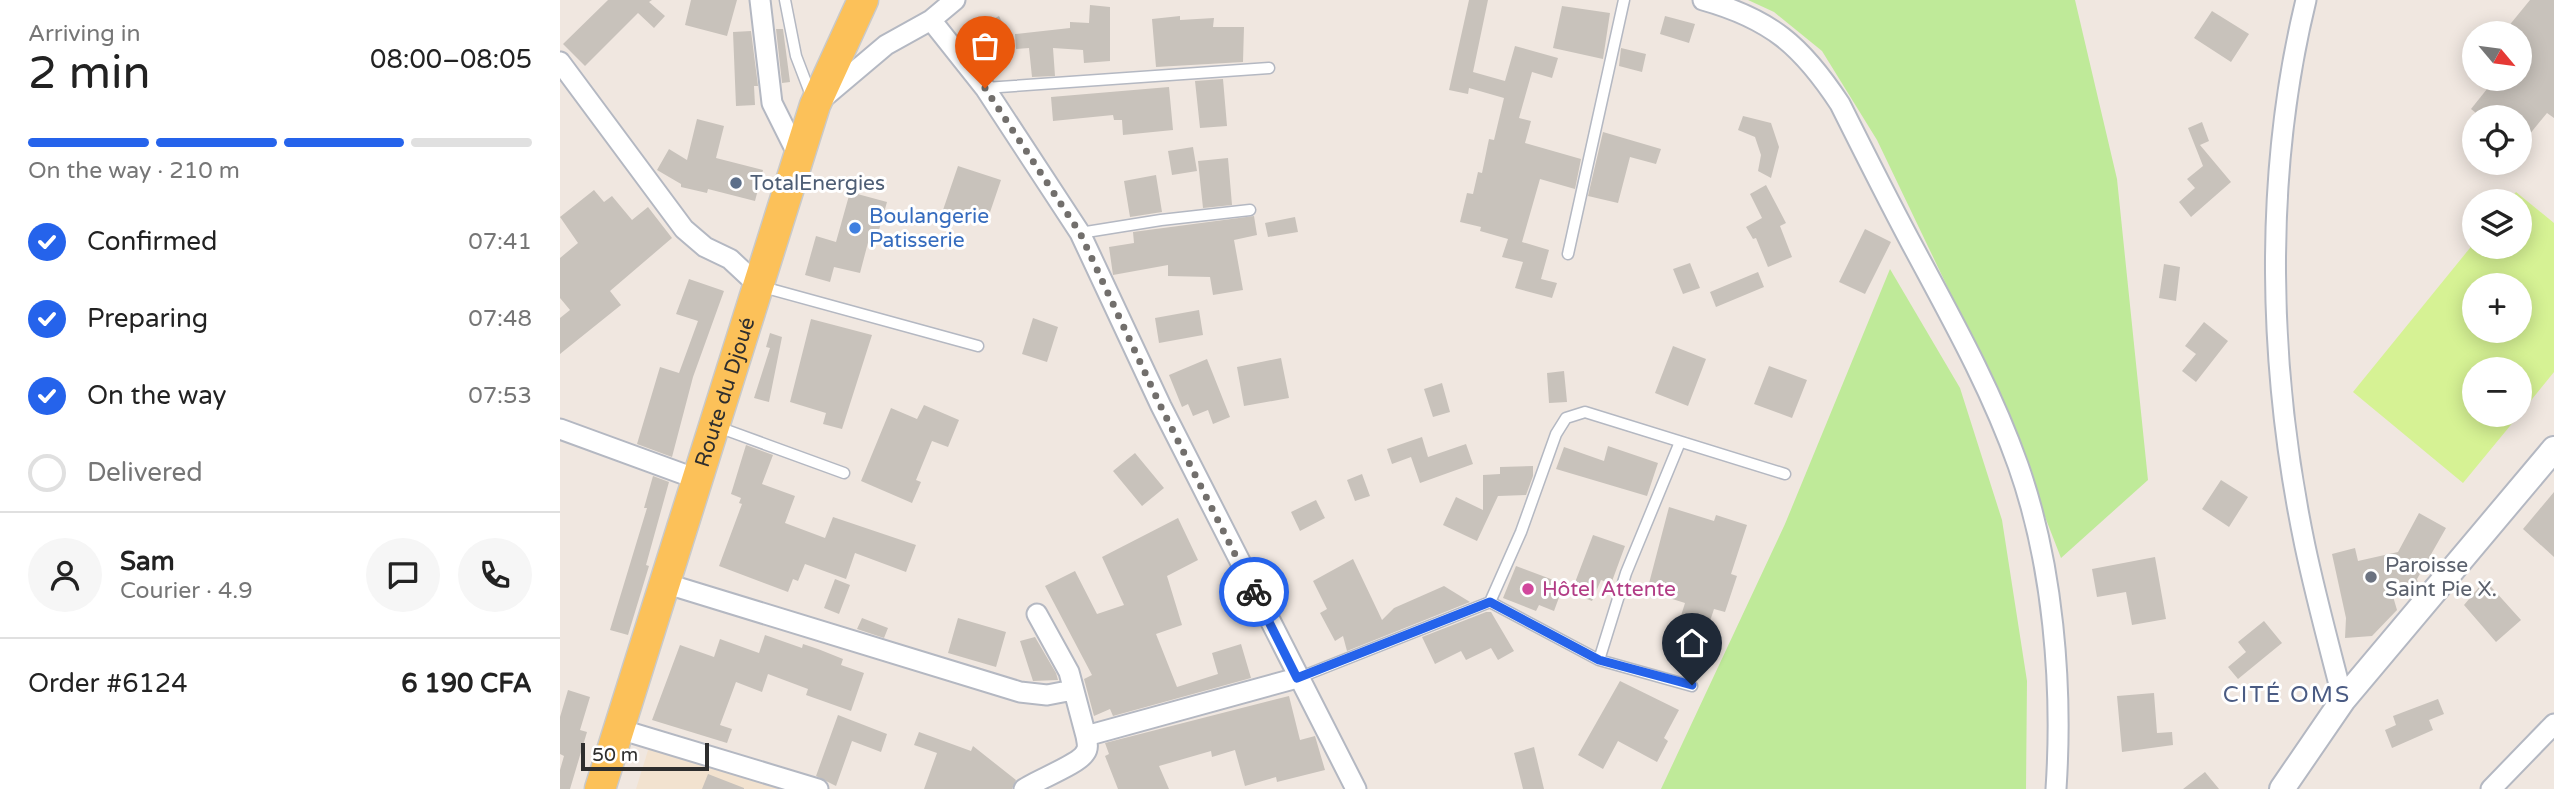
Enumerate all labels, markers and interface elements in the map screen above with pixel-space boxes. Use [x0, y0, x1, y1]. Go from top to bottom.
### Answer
pin [955, 16, 1015, 88]
text: Arriving in [28, 20, 141, 48]
north arrow [2462, 21, 2532, 91]
map controls [2462, 21, 2532, 427]
icon: bag [966, 27, 1004, 65]
text: 08:00–08:05 [370, 44, 532, 75]
text: 2 min [28, 46, 151, 101]
button: locate [2462, 105, 2532, 175]
text: On the way · 210 m [28, 157, 240, 185]
place label: TotalEnergies [750, 171, 885, 196]
marker: TotalEnergies [728, 175, 744, 191]
button: layers [2462, 189, 2532, 259]
place label: Boulangerie Patisserie [869, 204, 989, 253]
marker: Boulangerie Patisserie [847, 220, 863, 236]
icon: check [28, 223, 66, 261]
text: Confirmed [87, 226, 217, 257]
text: 07:41 [468, 228, 532, 256]
button: + [2462, 273, 2532, 343]
icon: check [28, 300, 66, 338]
text: Preparing [87, 303, 208, 334]
text: 07:48 [468, 305, 532, 333]
street label: Route du Djoué [689, 314, 760, 470]
button: − [2462, 357, 2532, 427]
icon: check [28, 377, 66, 415]
text: On the way [87, 380, 227, 411]
text: 07:53 [468, 382, 532, 410]
text: Delivered [87, 457, 203, 488]
button: person [28, 538, 102, 612]
button: chat [366, 538, 440, 612]
button: phone [458, 538, 532, 612]
text: Sam [120, 546, 175, 577]
place label: Paroisse Saint Pie X. [2385, 553, 2497, 602]
courier [1219, 557, 1289, 627]
marker: Paroisse Saint Pie X. [2363, 569, 2379, 585]
icon: bike [1235, 573, 1273, 611]
text: Courier · 4.9 [120, 577, 253, 605]
place label: Hôtel Attente [1542, 577, 1676, 602]
marker: Hôtel Attente [1520, 581, 1536, 597]
pin [1662, 613, 1722, 685]
icon: home [1673, 624, 1711, 662]
text: Order #6124 [28, 668, 188, 699]
text: 6 190 CFA [401, 668, 532, 699]
district label: CITÉ OMS [2223, 681, 2351, 709]
scale bar [581, 740, 709, 772]
text: 50 m [592, 744, 638, 766]

